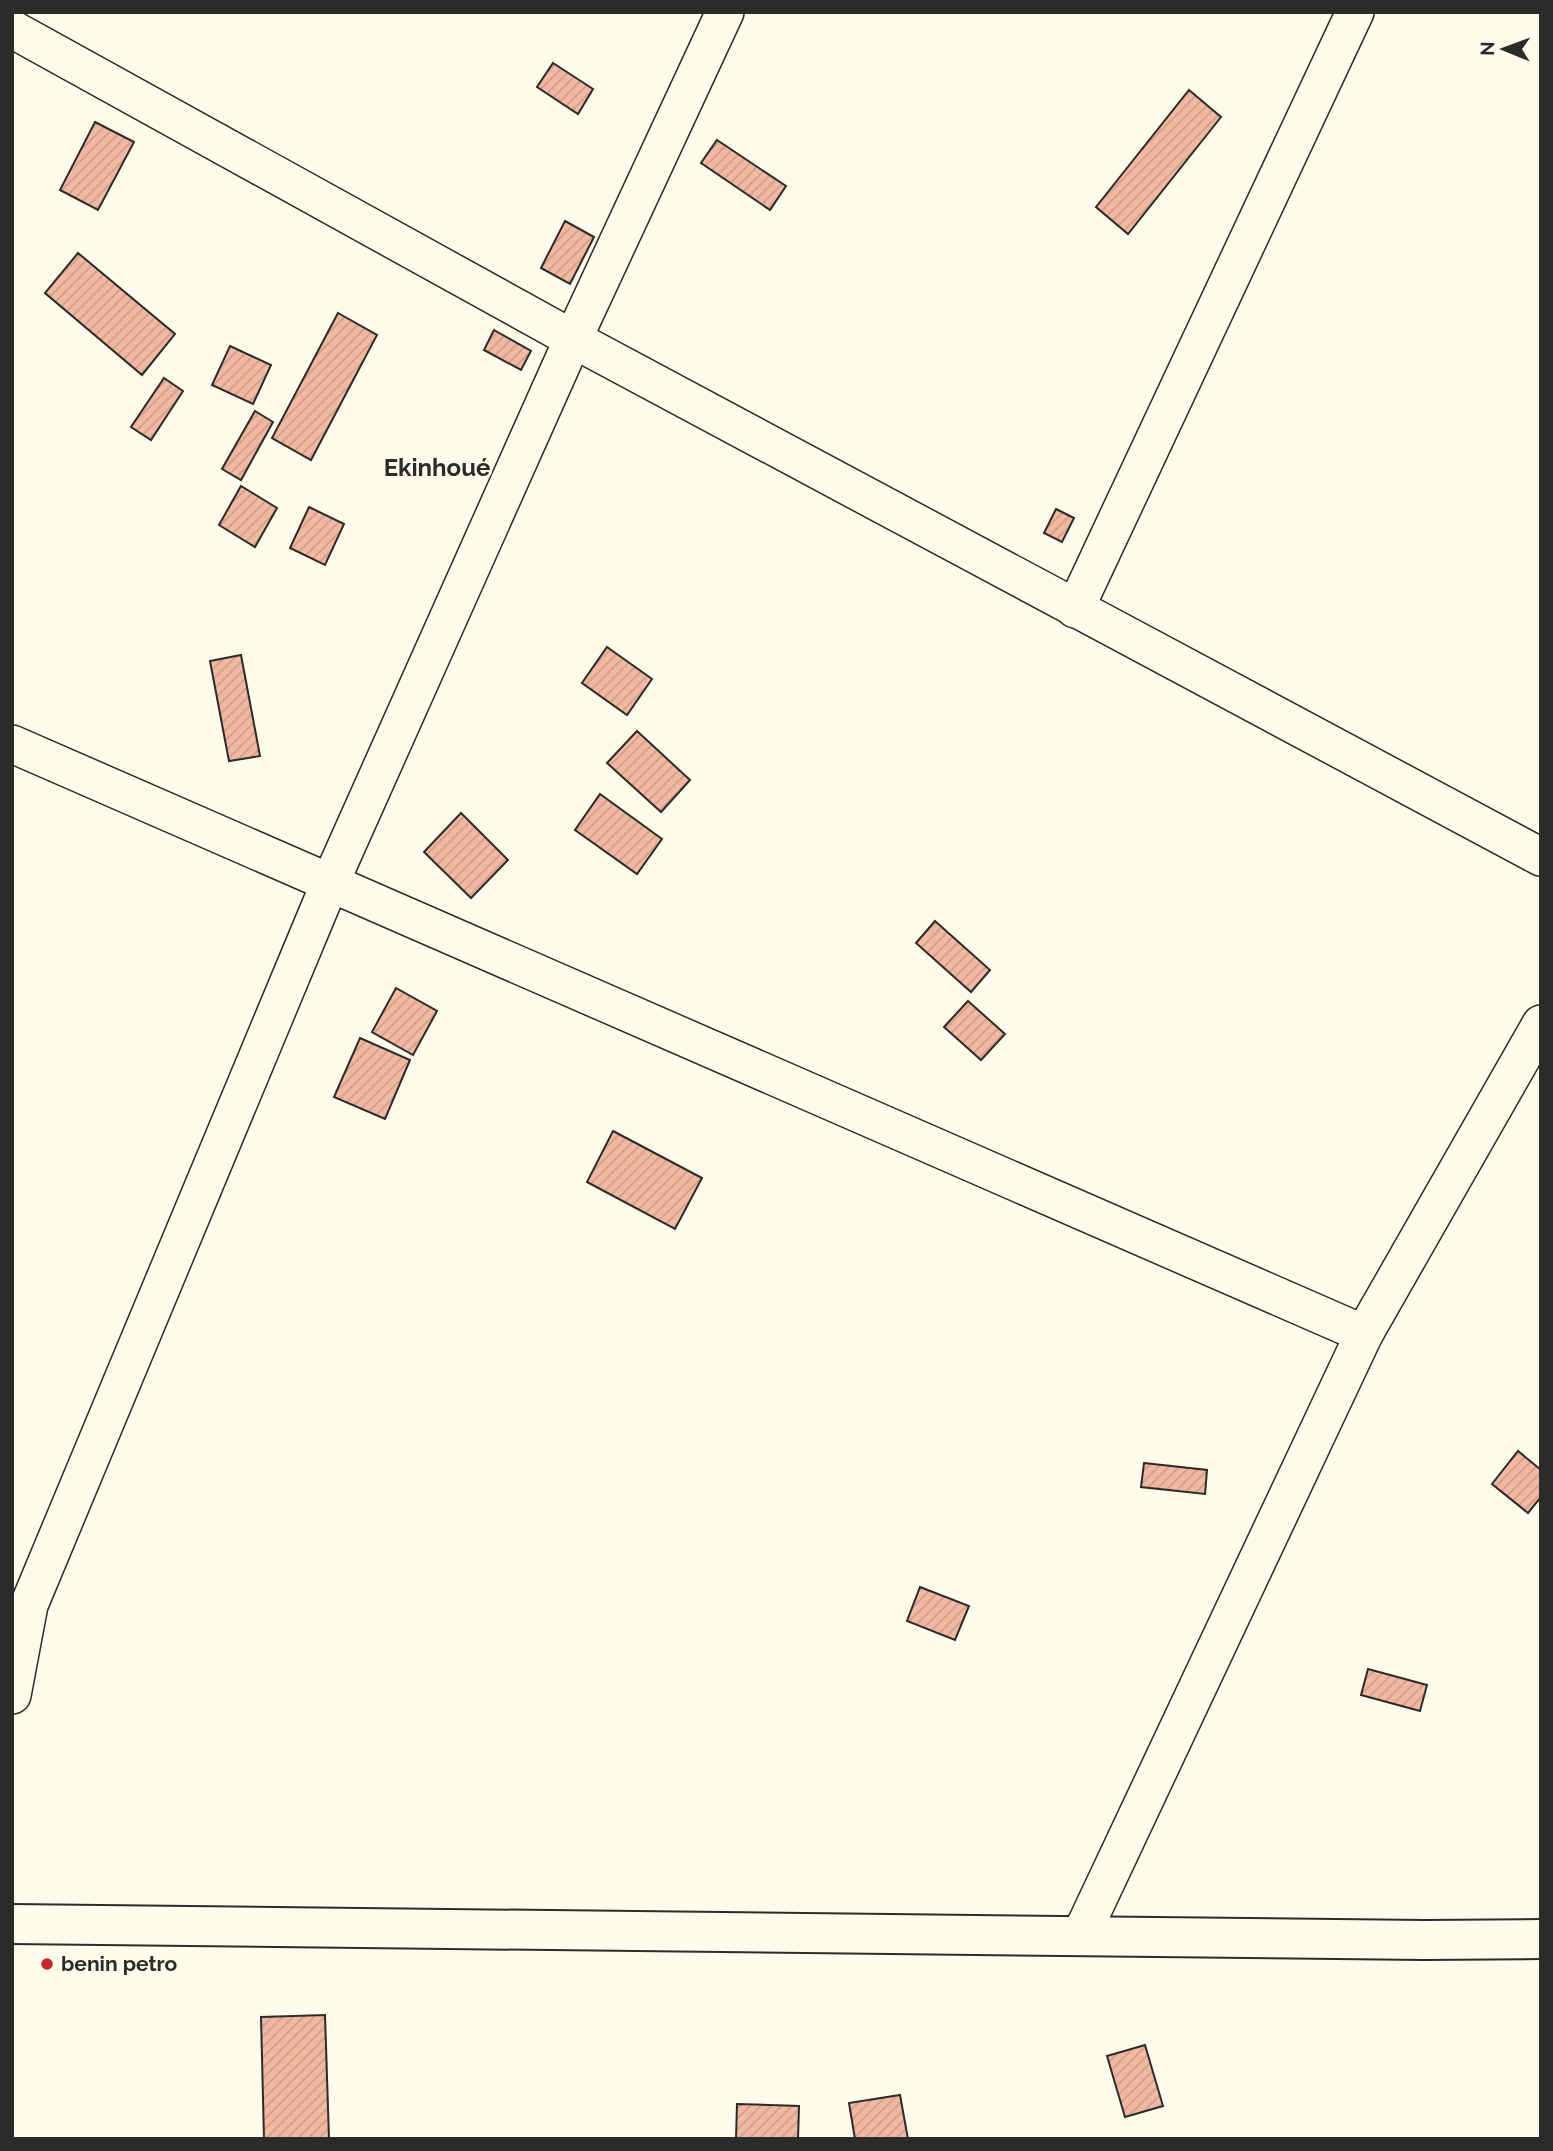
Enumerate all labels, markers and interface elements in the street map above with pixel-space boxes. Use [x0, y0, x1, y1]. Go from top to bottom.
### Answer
north arrow [1469, 14, 1539, 84]
text: N [1476, 41, 1498, 56]
district label: Ekinhoué [384, 453, 490, 482]
place label: benin petro [61, 1951, 177, 1976]
marker: benin petro [39, 1956, 55, 1972]

